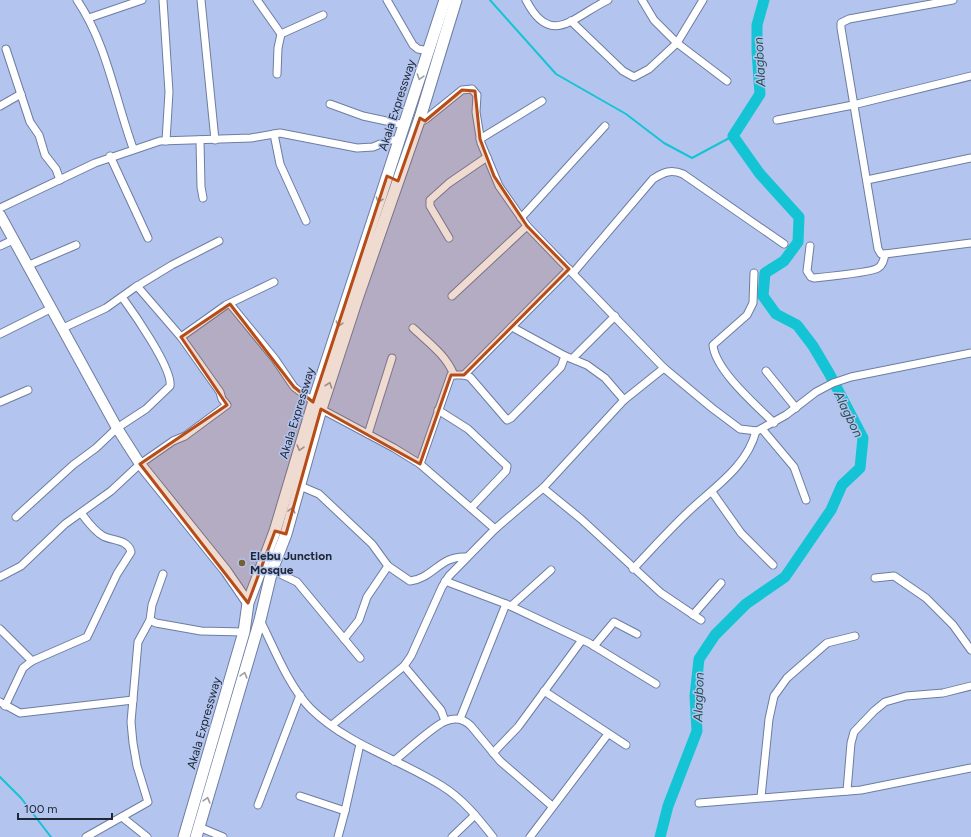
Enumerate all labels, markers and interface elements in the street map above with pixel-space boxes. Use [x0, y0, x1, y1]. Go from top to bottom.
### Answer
water label: Alagbon [751, 37, 768, 88]
street label: Akala Expressway [376, 57, 419, 152]
one-way arrow [417, 74, 425, 81]
one-way arrow [375, 197, 384, 204]
one-way arrow [335, 320, 343, 327]
street label: Akala Expressway [276, 365, 318, 460]
one-way arrow [325, 382, 333, 389]
water label: Alagbon [831, 388, 866, 440]
one-way arrow [296, 444, 305, 451]
one-way arrow [287, 507, 296, 514]
place label: Elebu Junction Mosque [250, 549, 332, 577]
marker: Elebu Junction Mosque [237, 558, 247, 568]
one-way arrow [239, 672, 248, 679]
water label: Alagbon [690, 672, 707, 723]
street label: Akala Expressway [184, 675, 224, 771]
scale bar [18, 795, 112, 821]
one-way arrow [202, 796, 211, 803]
text: 100 m [24, 802, 58, 816]

